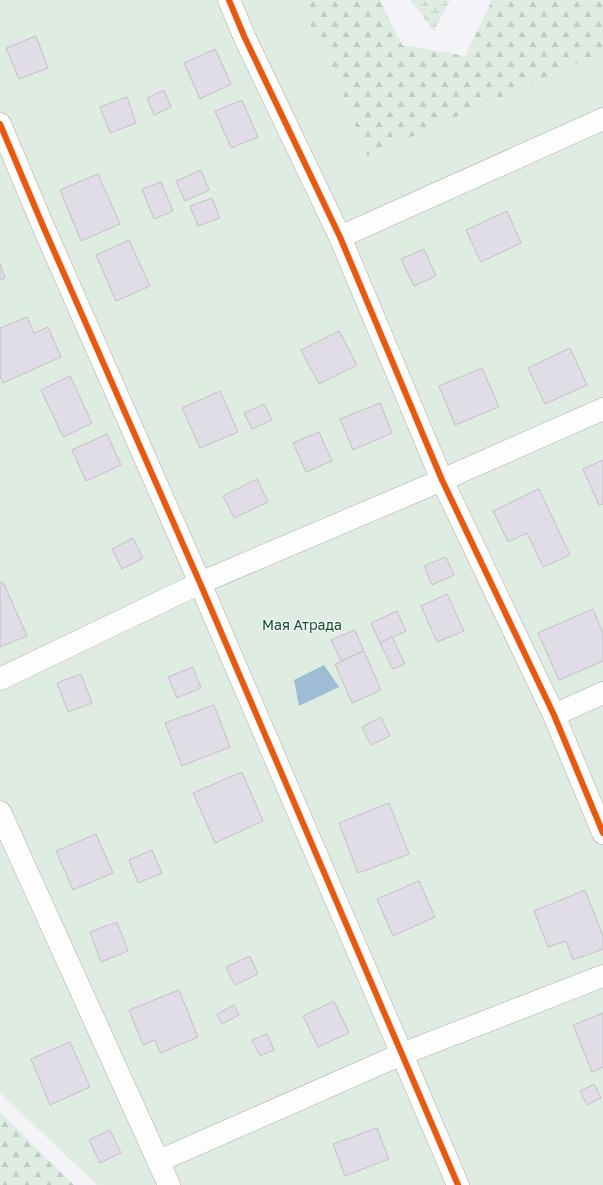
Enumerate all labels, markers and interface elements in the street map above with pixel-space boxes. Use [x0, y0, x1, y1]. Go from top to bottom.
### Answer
park label: Мая Атрада [262, 616, 342, 633]

